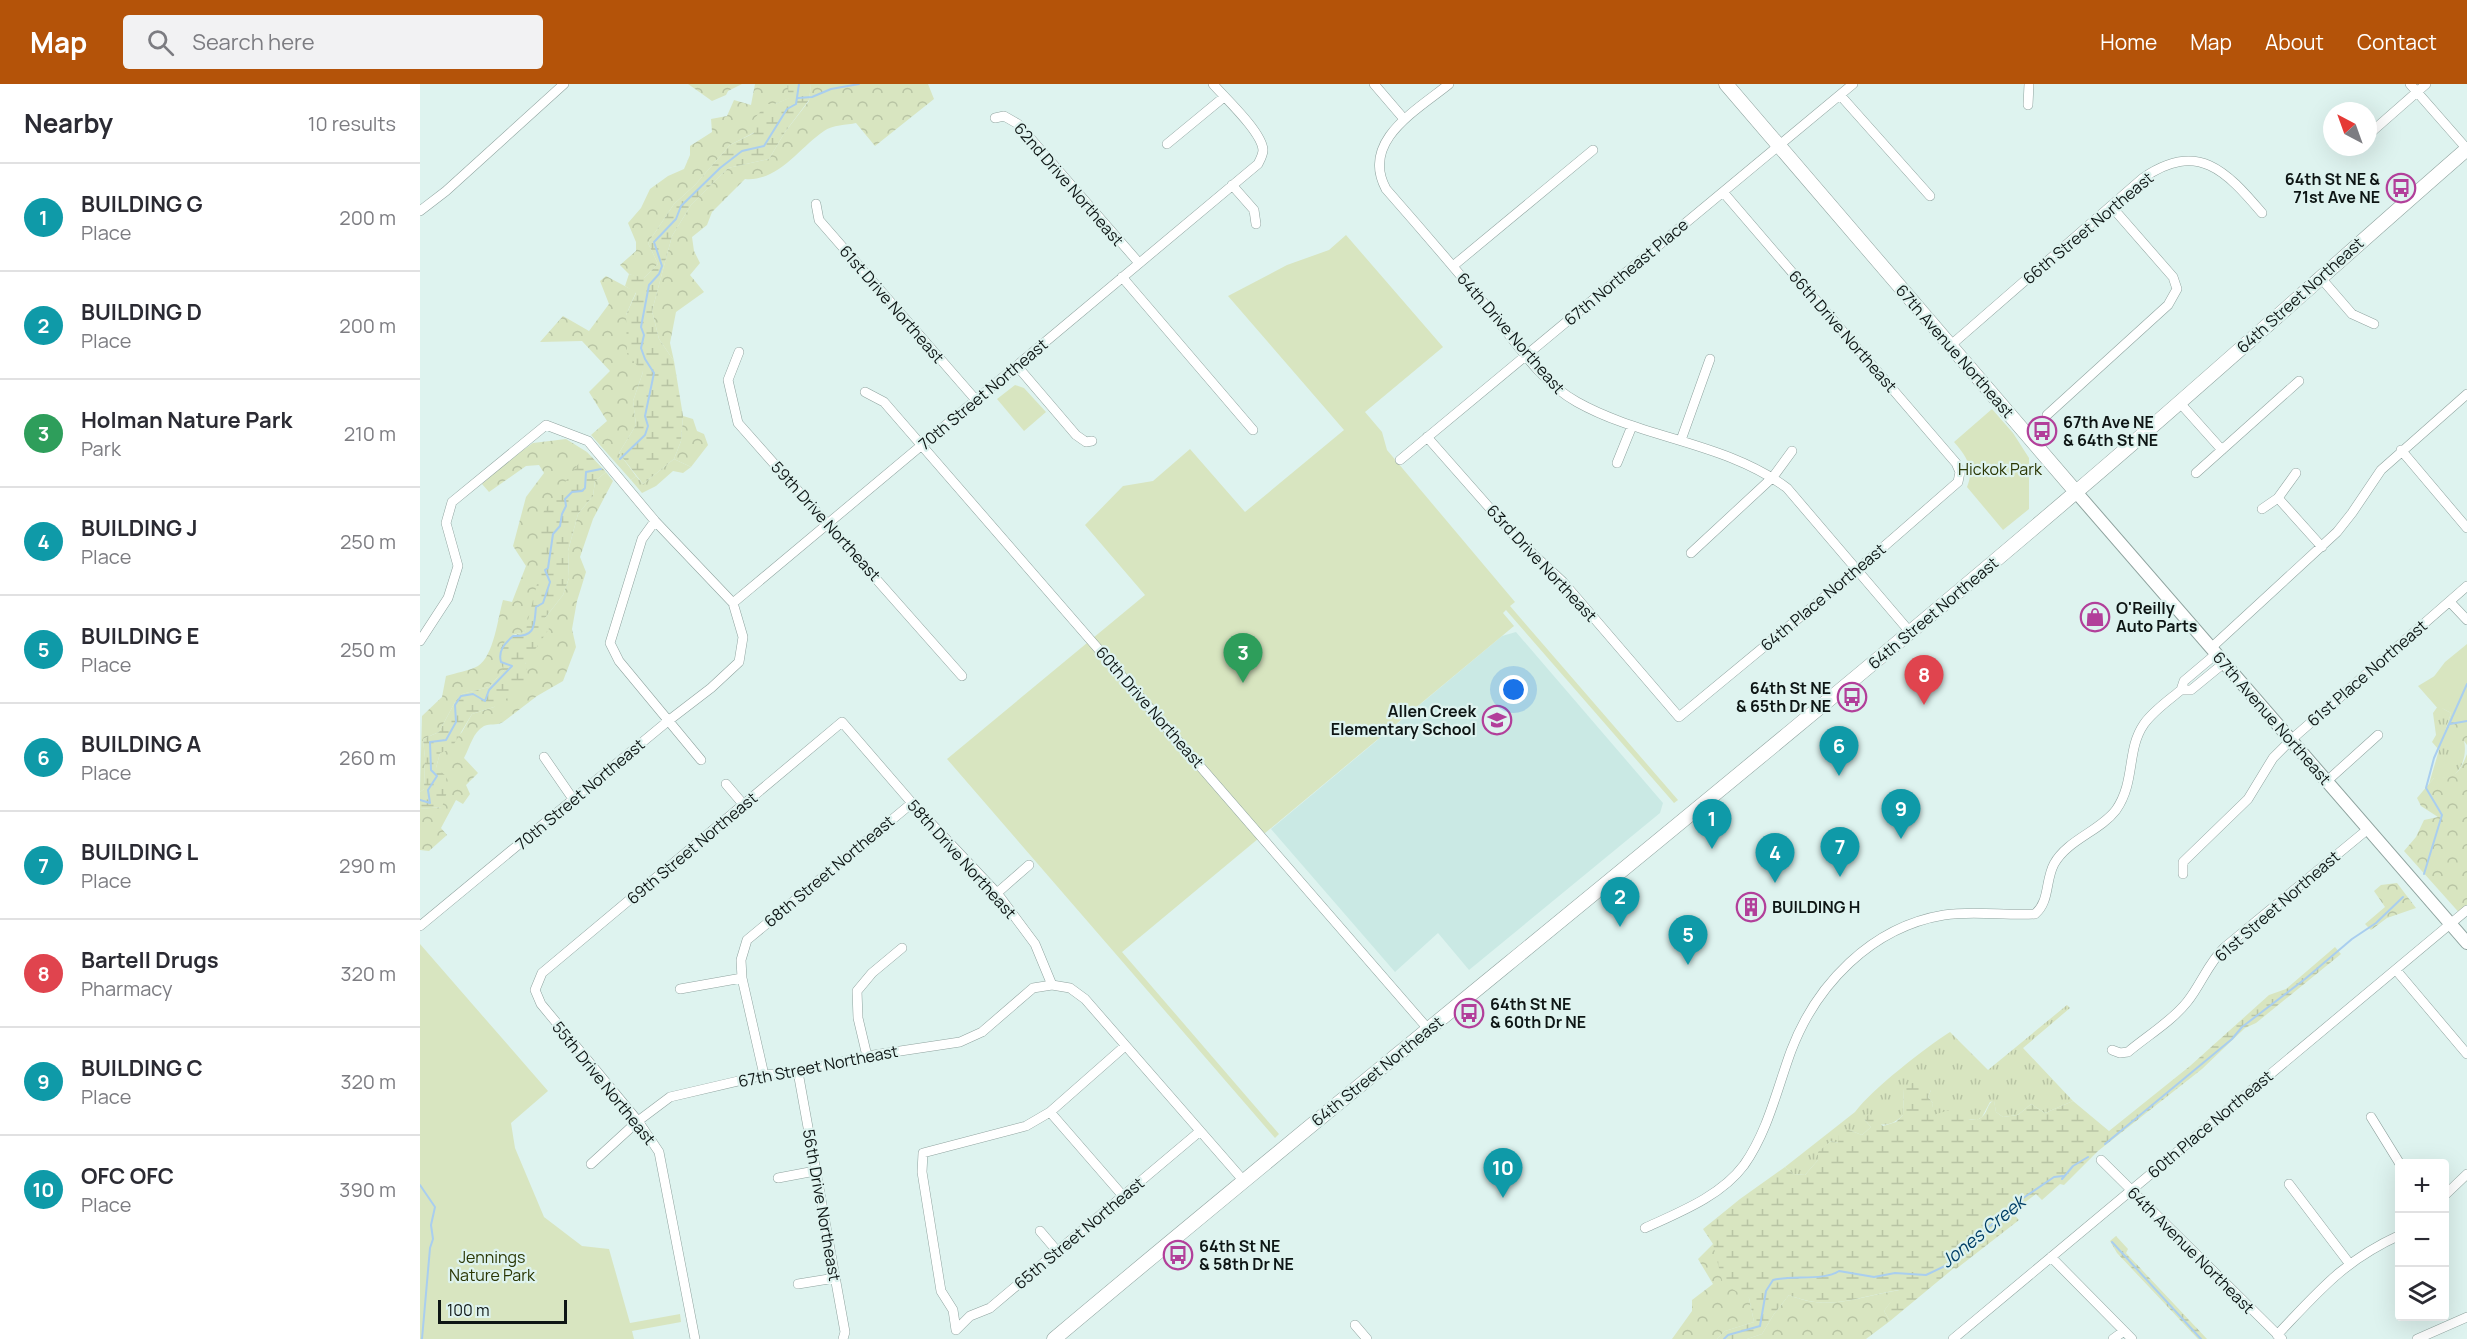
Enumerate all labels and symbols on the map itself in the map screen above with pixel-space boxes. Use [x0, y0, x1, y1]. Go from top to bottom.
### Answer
north arrow [2323, 102, 2377, 156]
street label: 62nd Drive Northeast [1009, 118, 1129, 250]
street label: 66th Street Northeast [2018, 167, 2158, 289]
place label: 64th St NE & 71st Ave NE [2285, 168, 2380, 208]
bus stop icon: 64th St NE & 71st Ave NE [2385, 172, 2417, 204]
street label: 67th Northeast Place [1559, 214, 1693, 330]
street label: 64th Street Northeast [2232, 232, 2368, 358]
street label: 61st Drive Northeast [835, 240, 949, 368]
street label: 66th Drive Northeast [1784, 265, 1902, 397]
street label: 64th Drive Northeast [1452, 268, 1570, 398]
street label: 67th Avenue Northeast [1891, 280, 2019, 422]
street label: 70th Street Northeast [914, 333, 1052, 455]
place label: 67th Ave NE & 64th St NE [2063, 411, 2158, 451]
bus stop icon: 67th Ave NE & 64th St NE [2026, 415, 2058, 447]
street label: 59th Drive Northeast [766, 456, 886, 586]
park label: Hickok Park [1958, 458, 2043, 480]
street label: 63rd Drive Northeast [1482, 500, 1602, 626]
street label: 64th Place Northeast [1756, 538, 1890, 656]
street label: 64th Street Northeast [1863, 552, 2003, 674]
place label: O'Reilly Auto Parts [2116, 597, 2198, 637]
shop icon: O'Reilly Auto Parts [2079, 601, 2111, 633]
street label: 61st Place Northeast [2302, 615, 2432, 731]
pin: 3 [1224, 634, 1262, 683]
street label: 60th Drive Northeast [1091, 642, 1209, 772]
street label: 67th Avenue Northeast [2208, 647, 2336, 789]
pin: 8 [1904, 656, 1944, 705]
your location [1499, 675, 1528, 704]
place label: 64th St NE & 65th Dr NE [1736, 677, 1831, 717]
bus stop icon: 64th St NE & 65th Dr NE [1836, 681, 1868, 713]
place label: Allen Creek Elementary School [1331, 700, 1476, 740]
school or university icon: Allen Creek Elementary School [1481, 704, 1513, 736]
pin: 6 [1820, 726, 1858, 776]
street label: 70th Street Northeast [511, 733, 649, 855]
street label: 69th Street Northeast [622, 787, 762, 909]
pin: 9 [1882, 790, 1920, 839]
street label: 58th Drive Northeast [903, 795, 1021, 923]
pin: 1 [1692, 800, 1732, 849]
street label: 68th Street Northeast [759, 810, 899, 932]
pin: 7 [1820, 828, 1860, 877]
pin: 4 [1756, 834, 1794, 883]
street label: 61st Street Northeast [2210, 846, 2344, 966]
pin: 2 [1600, 878, 1640, 927]
building icon: BUILDING H [1735, 891, 1767, 923]
place label: BUILDING H [1772, 896, 1860, 918]
pin: 5 [1668, 916, 1708, 965]
place label: 64th St NE & 60th Dr NE [1490, 993, 1586, 1033]
bus stop icon: 64th St NE & 60th Dr NE [1453, 997, 1485, 1029]
street label: 64th Street Northeast [1306, 1011, 1448, 1131]
street label: 55th Drive Northeast [547, 1017, 661, 1149]
street label: 67th Street Northeast [736, 1040, 900, 1092]
street label: 60th Place Northeast [2143, 1065, 2277, 1183]
street label: 56th Drive Northeast [798, 1127, 846, 1283]
pin: 10 [1484, 1148, 1522, 1198]
street label: 65th Street Northeast [1009, 1172, 1149, 1294]
street label: 64th Avenue Northeast [2123, 1182, 2259, 1318]
water label: Jones Creek [1935, 1188, 2032, 1273]
place label: 64th St NE & 58th Dr NE [1199, 1235, 1294, 1275]
bus stop icon: 64th St NE & 58th Dr NE [1162, 1239, 1194, 1271]
park label: Jennings Nature Park [449, 1246, 536, 1286]
scale bar [438, 1297, 567, 1324]

